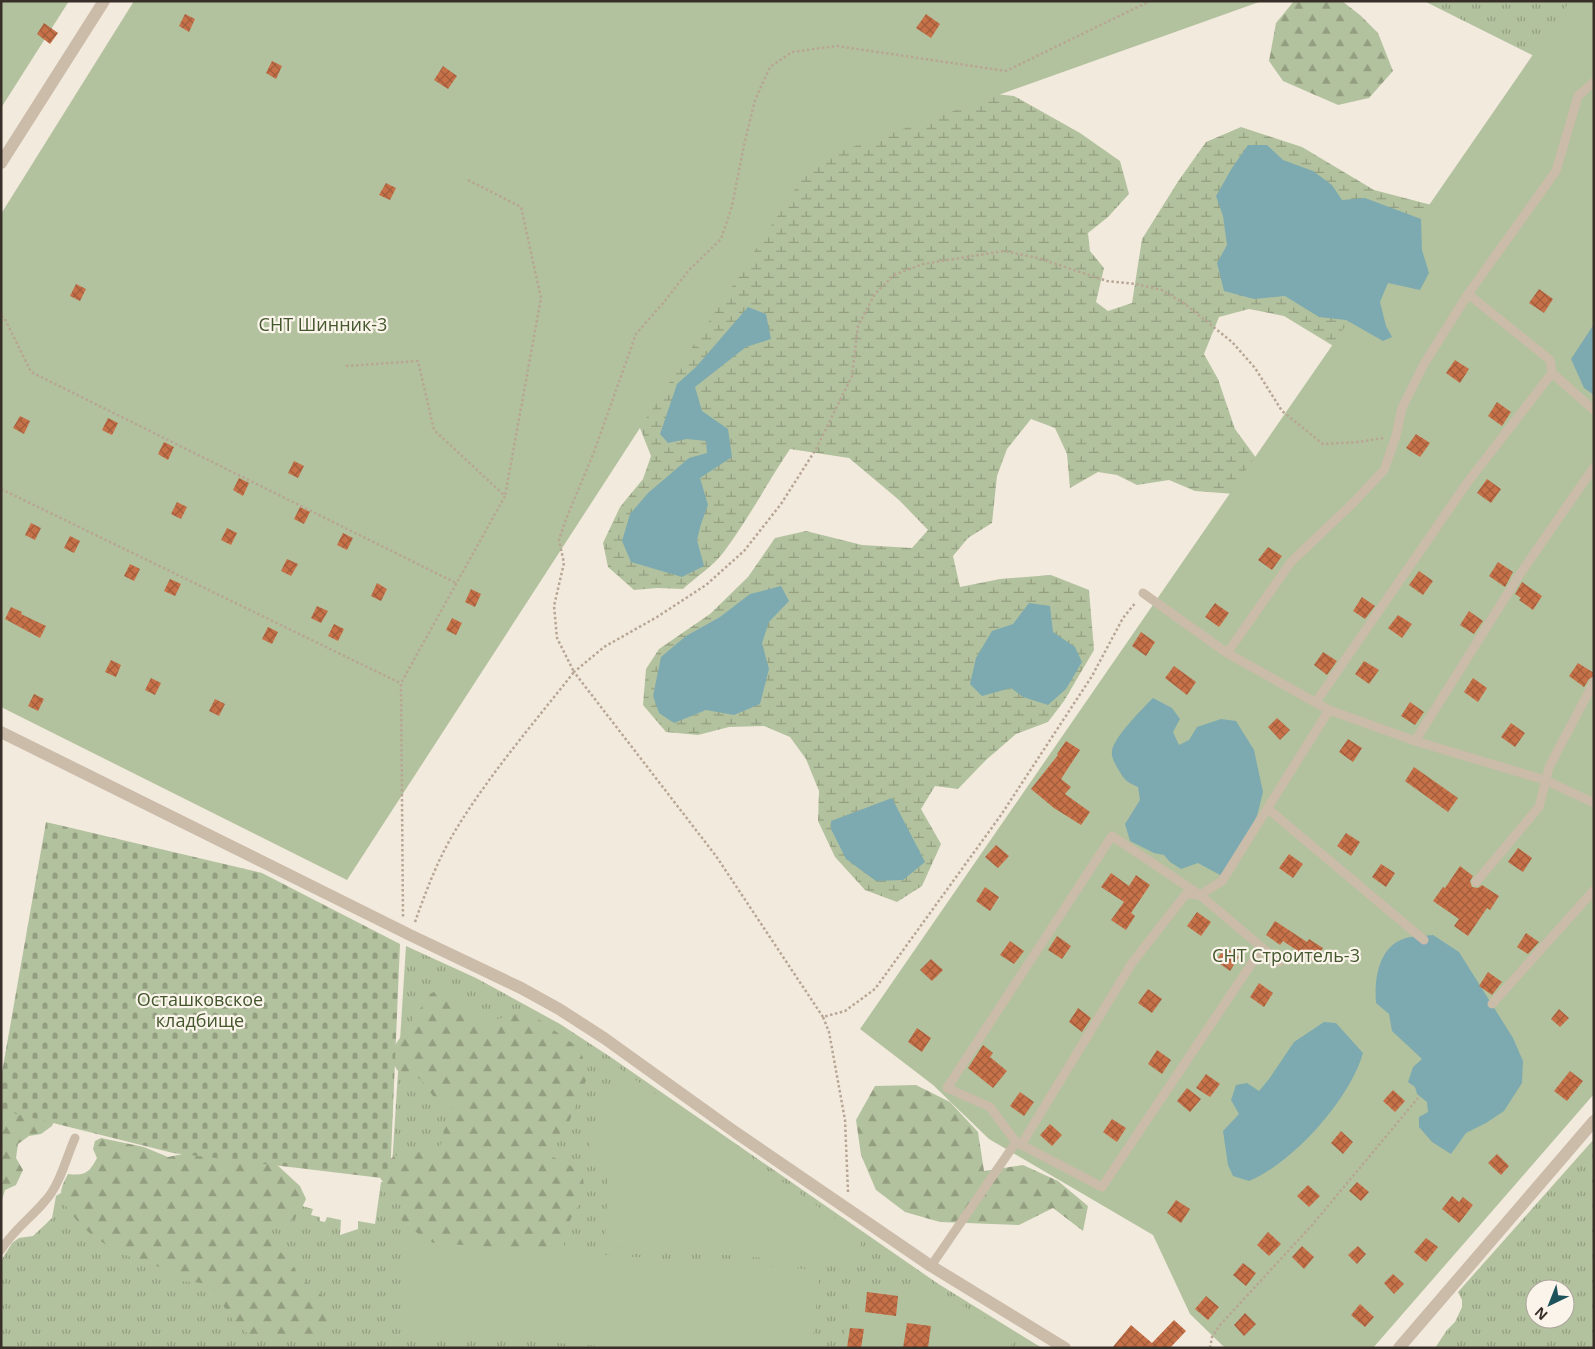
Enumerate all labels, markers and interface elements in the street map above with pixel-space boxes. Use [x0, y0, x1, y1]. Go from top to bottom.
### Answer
park label: СНТ Шинник-3 [259, 312, 387, 336]
park label: СНТ Строитель-3 [1212, 943, 1360, 967]
park label: Осташковское кладбище [137, 987, 263, 1032]
north arrow [1525, 1279, 1575, 1329]
text: N [1530, 1303, 1551, 1325]

